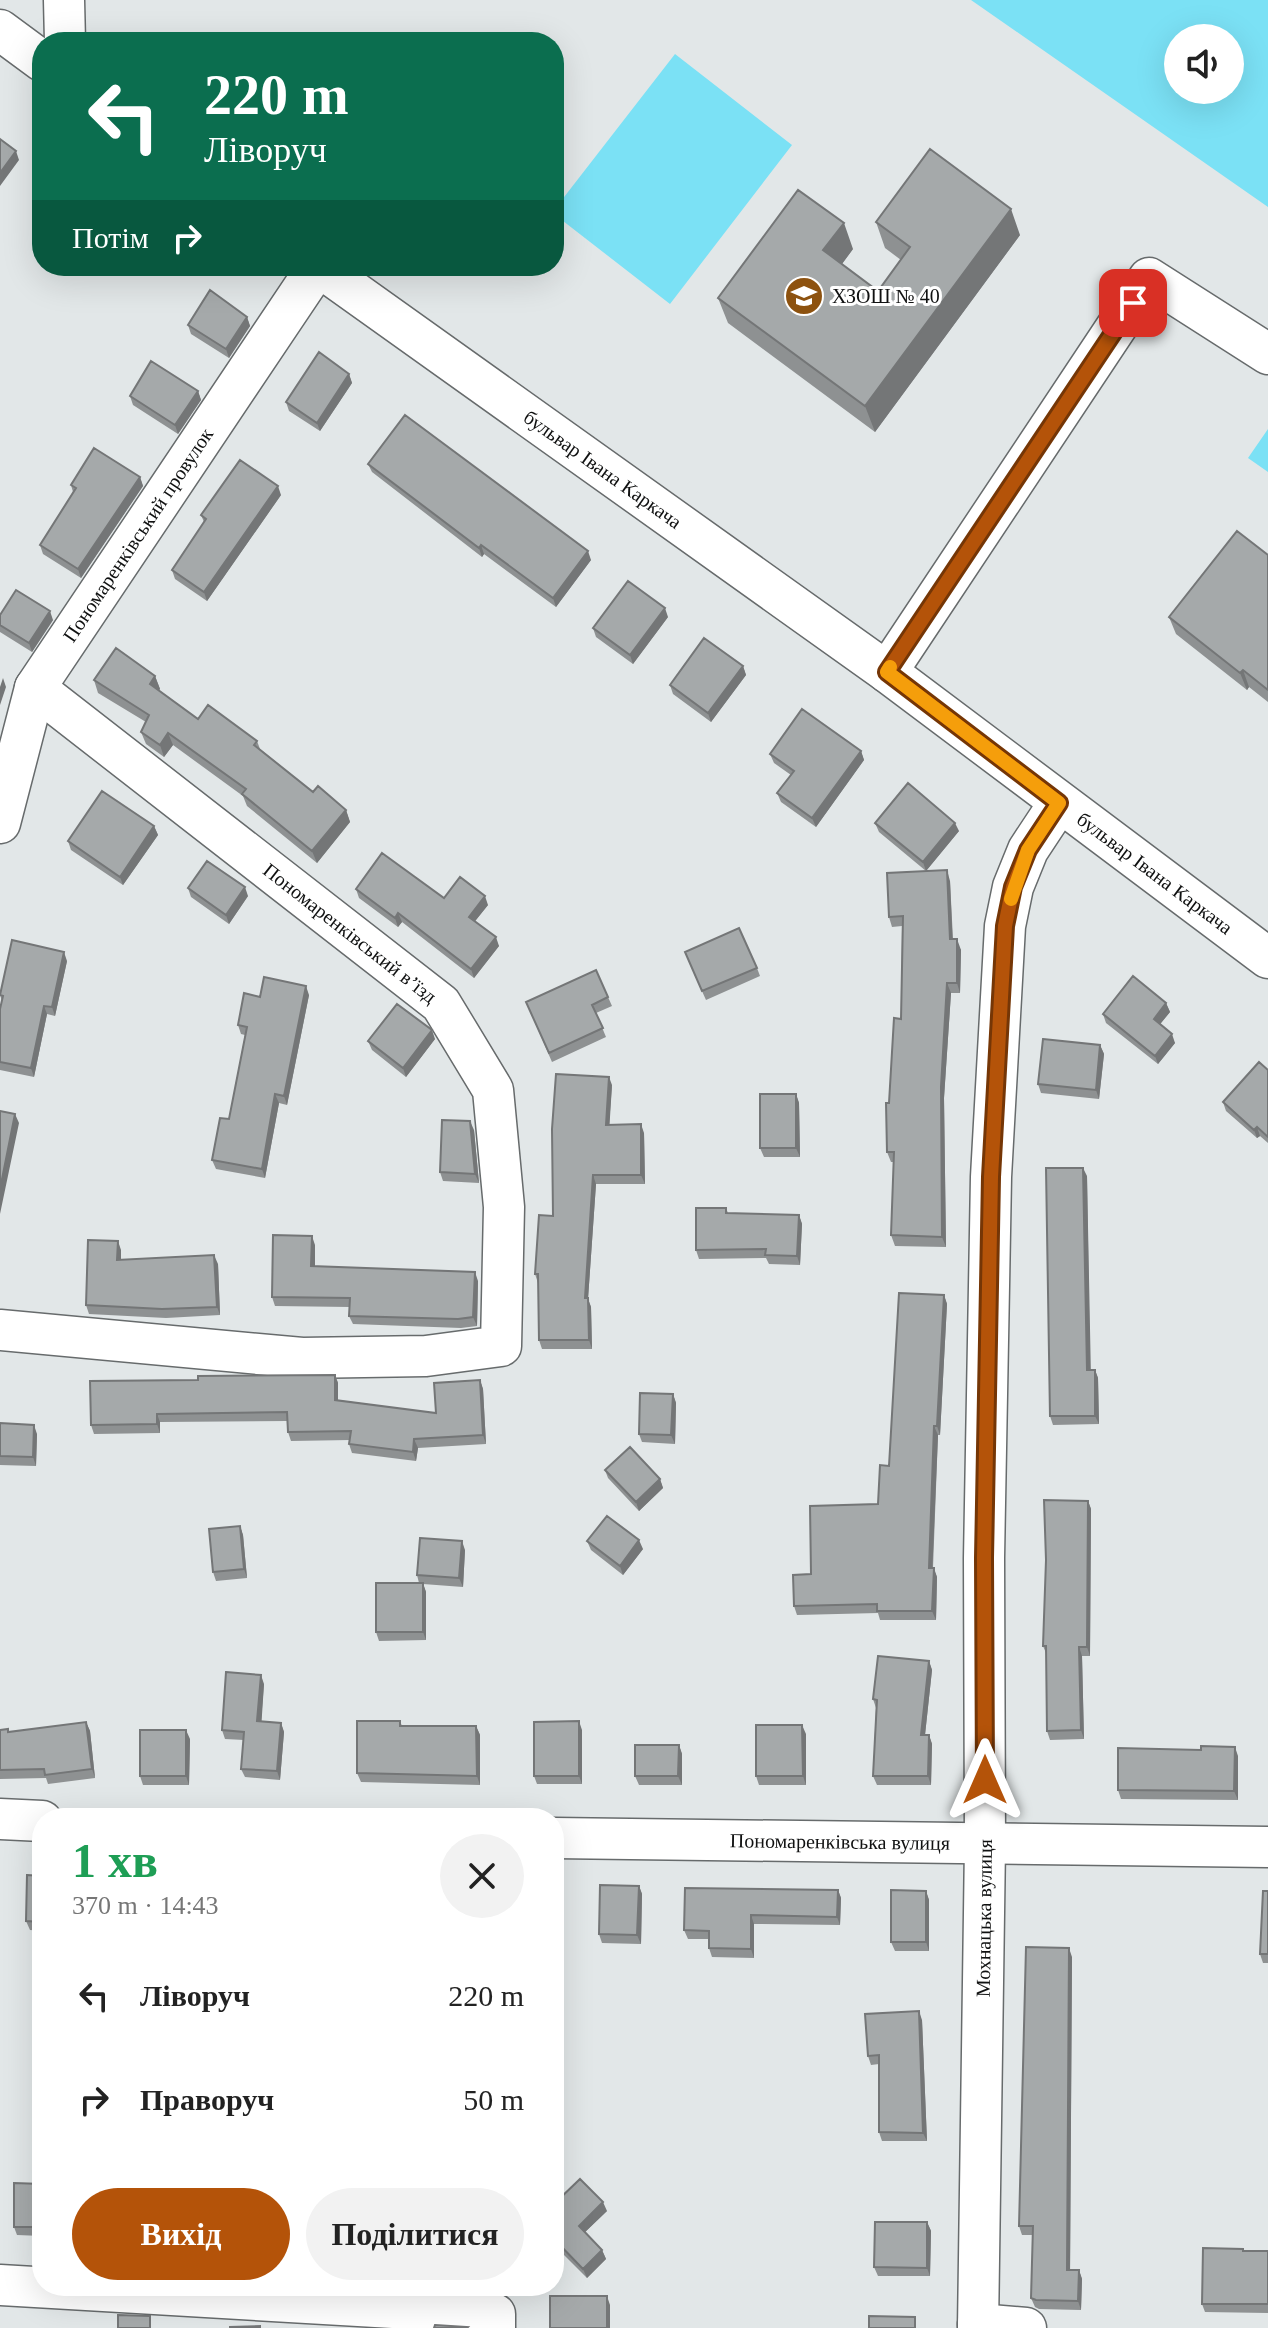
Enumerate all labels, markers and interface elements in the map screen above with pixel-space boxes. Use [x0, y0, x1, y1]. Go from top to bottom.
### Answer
map controls [1164, 24, 1244, 104]
button: sound [1164, 24, 1244, 104]
icon: left [72, 64, 176, 168]
text: 220 m [204, 64, 349, 126]
text: Ліворуч [204, 130, 327, 170]
icon: right [165, 216, 209, 260]
text: Потім [72, 221, 149, 254]
pin [1099, 269, 1167, 337]
school or university icon: ХЗОШ № 40 [783, 275, 825, 317]
icon: arrive [1111, 281, 1155, 325]
place label: ХЗОШ № 40 [832, 285, 940, 307]
street label: бульвар Івана Каркача [520, 406, 686, 533]
street label: Пономаренківський провулок [58, 423, 217, 646]
street label: бульвар Івана Каркача [1073, 808, 1237, 939]
street label: Пономаренківський в’їзд [258, 859, 441, 1008]
position arrow [943, 1738, 1027, 1822]
street label: Пономаренківська вулиця [730, 1829, 950, 1855]
text: 1 хв [72, 1834, 158, 1887]
button: close [440, 1834, 524, 1918]
street label: Мохнацька вулиця [972, 1839, 997, 1997]
text: 370 m · 14:43 [72, 1891, 219, 1920]
icon: left [72, 1974, 116, 2018]
text: Ліворуч [140, 1979, 250, 2012]
text: 220 m [448, 1979, 524, 2012]
icon: right [72, 2078, 116, 2122]
text: Праворуч [140, 2083, 274, 2116]
text: 50 m [463, 2083, 524, 2116]
button: Вихід [72, 2188, 290, 2280]
button: Поділитися [306, 2188, 524, 2280]

